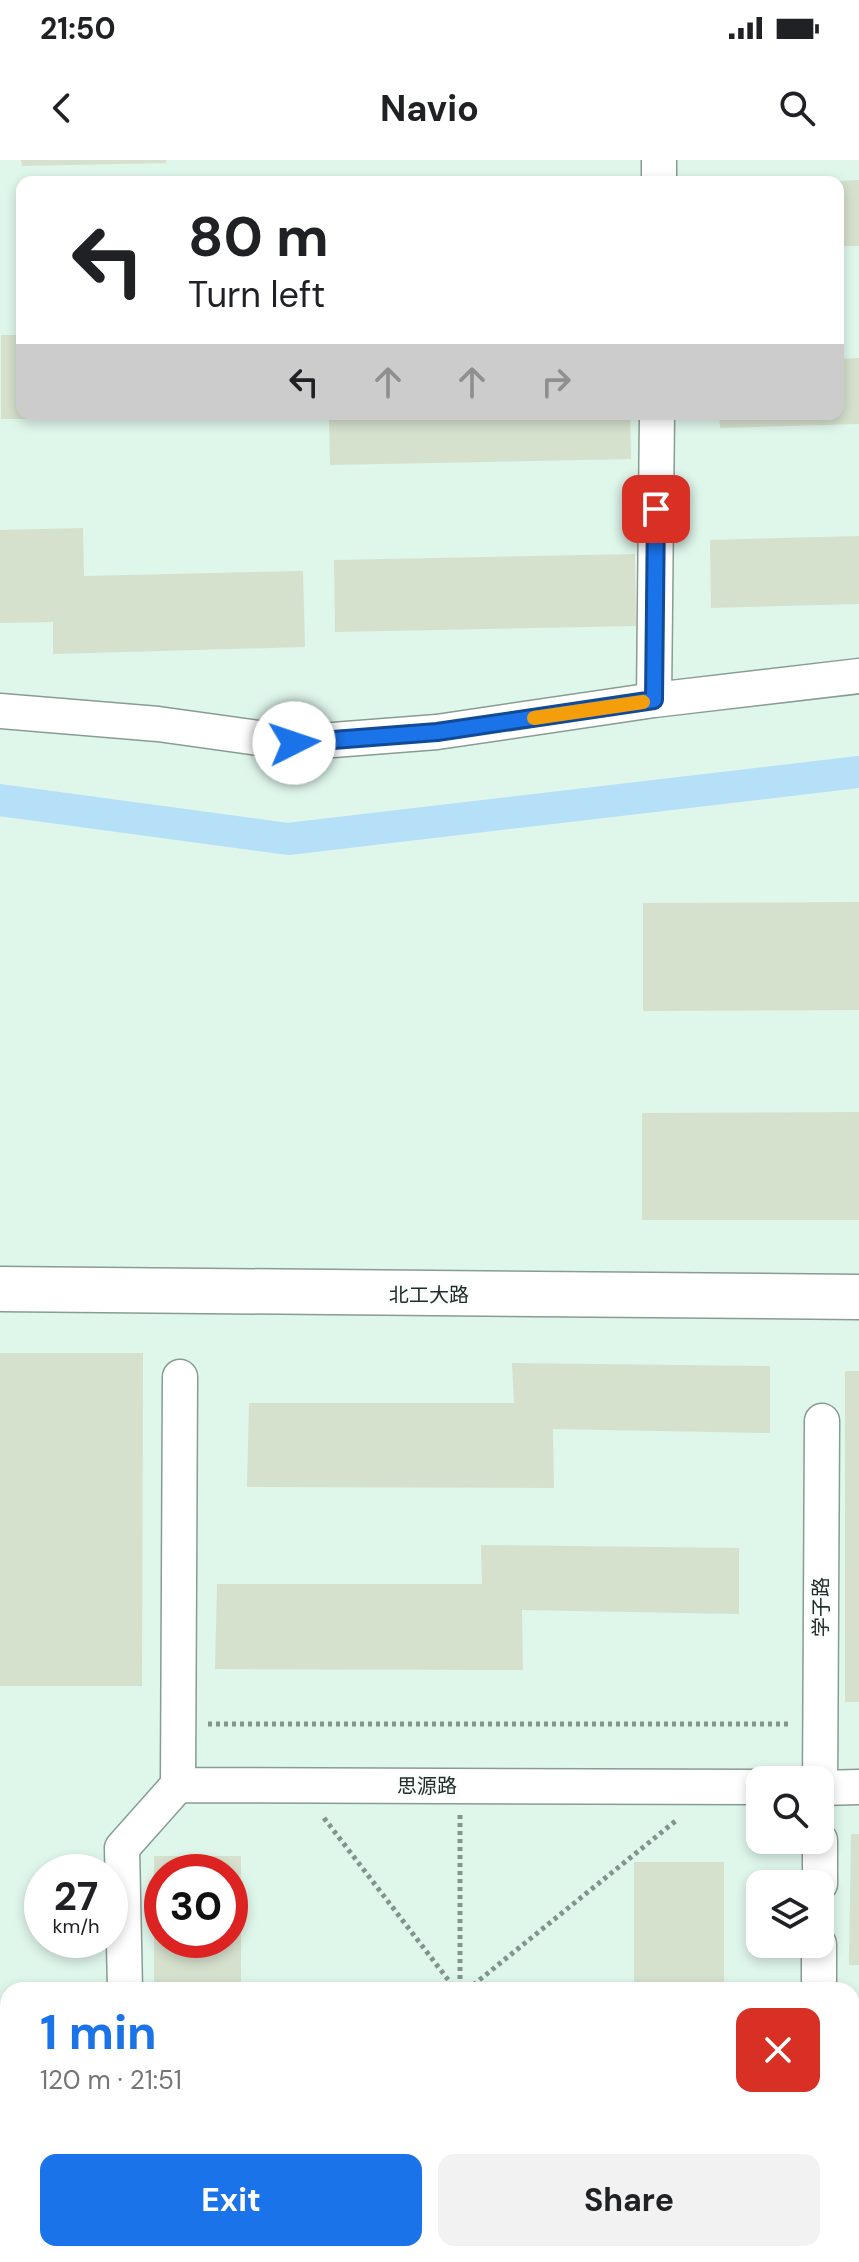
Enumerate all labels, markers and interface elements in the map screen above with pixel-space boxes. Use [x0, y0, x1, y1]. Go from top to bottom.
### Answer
text: 21:50 [40, 9, 116, 48]
text: Navio [380, 85, 479, 132]
icon: back [40, 86, 84, 130]
icon: search [775, 86, 819, 130]
text: 80 m [188, 200, 329, 273]
icon: left [56, 208, 160, 312]
text: Turn left [188, 271, 325, 318]
icon: left [282, 360, 326, 404]
icon: ahead [366, 360, 410, 404]
icon: ahead [450, 360, 494, 404]
icon: right [534, 360, 578, 404]
pin [622, 475, 690, 543]
icon: arrive [634, 487, 678, 531]
position arrow [252, 701, 336, 785]
street label: 北工大路 [389, 1282, 469, 1308]
street label: 学子路 [808, 1577, 834, 1637]
map controls [746, 1766, 834, 1958]
button: search [746, 1766, 834, 1854]
street label: 思源路 [397, 1773, 457, 1799]
speed limit sign: 30 [144, 1854, 248, 1958]
text: 27 [54, 1870, 98, 1922]
button: layers [746, 1870, 834, 1958]
text: km/h [52, 1913, 100, 1939]
text: 1 min [40, 2001, 157, 2064]
button: close [736, 2008, 820, 2092]
text: 120 m · 21:51 [40, 2063, 182, 2097]
button: Exit [40, 2154, 422, 2246]
button: Share [438, 2154, 820, 2246]

